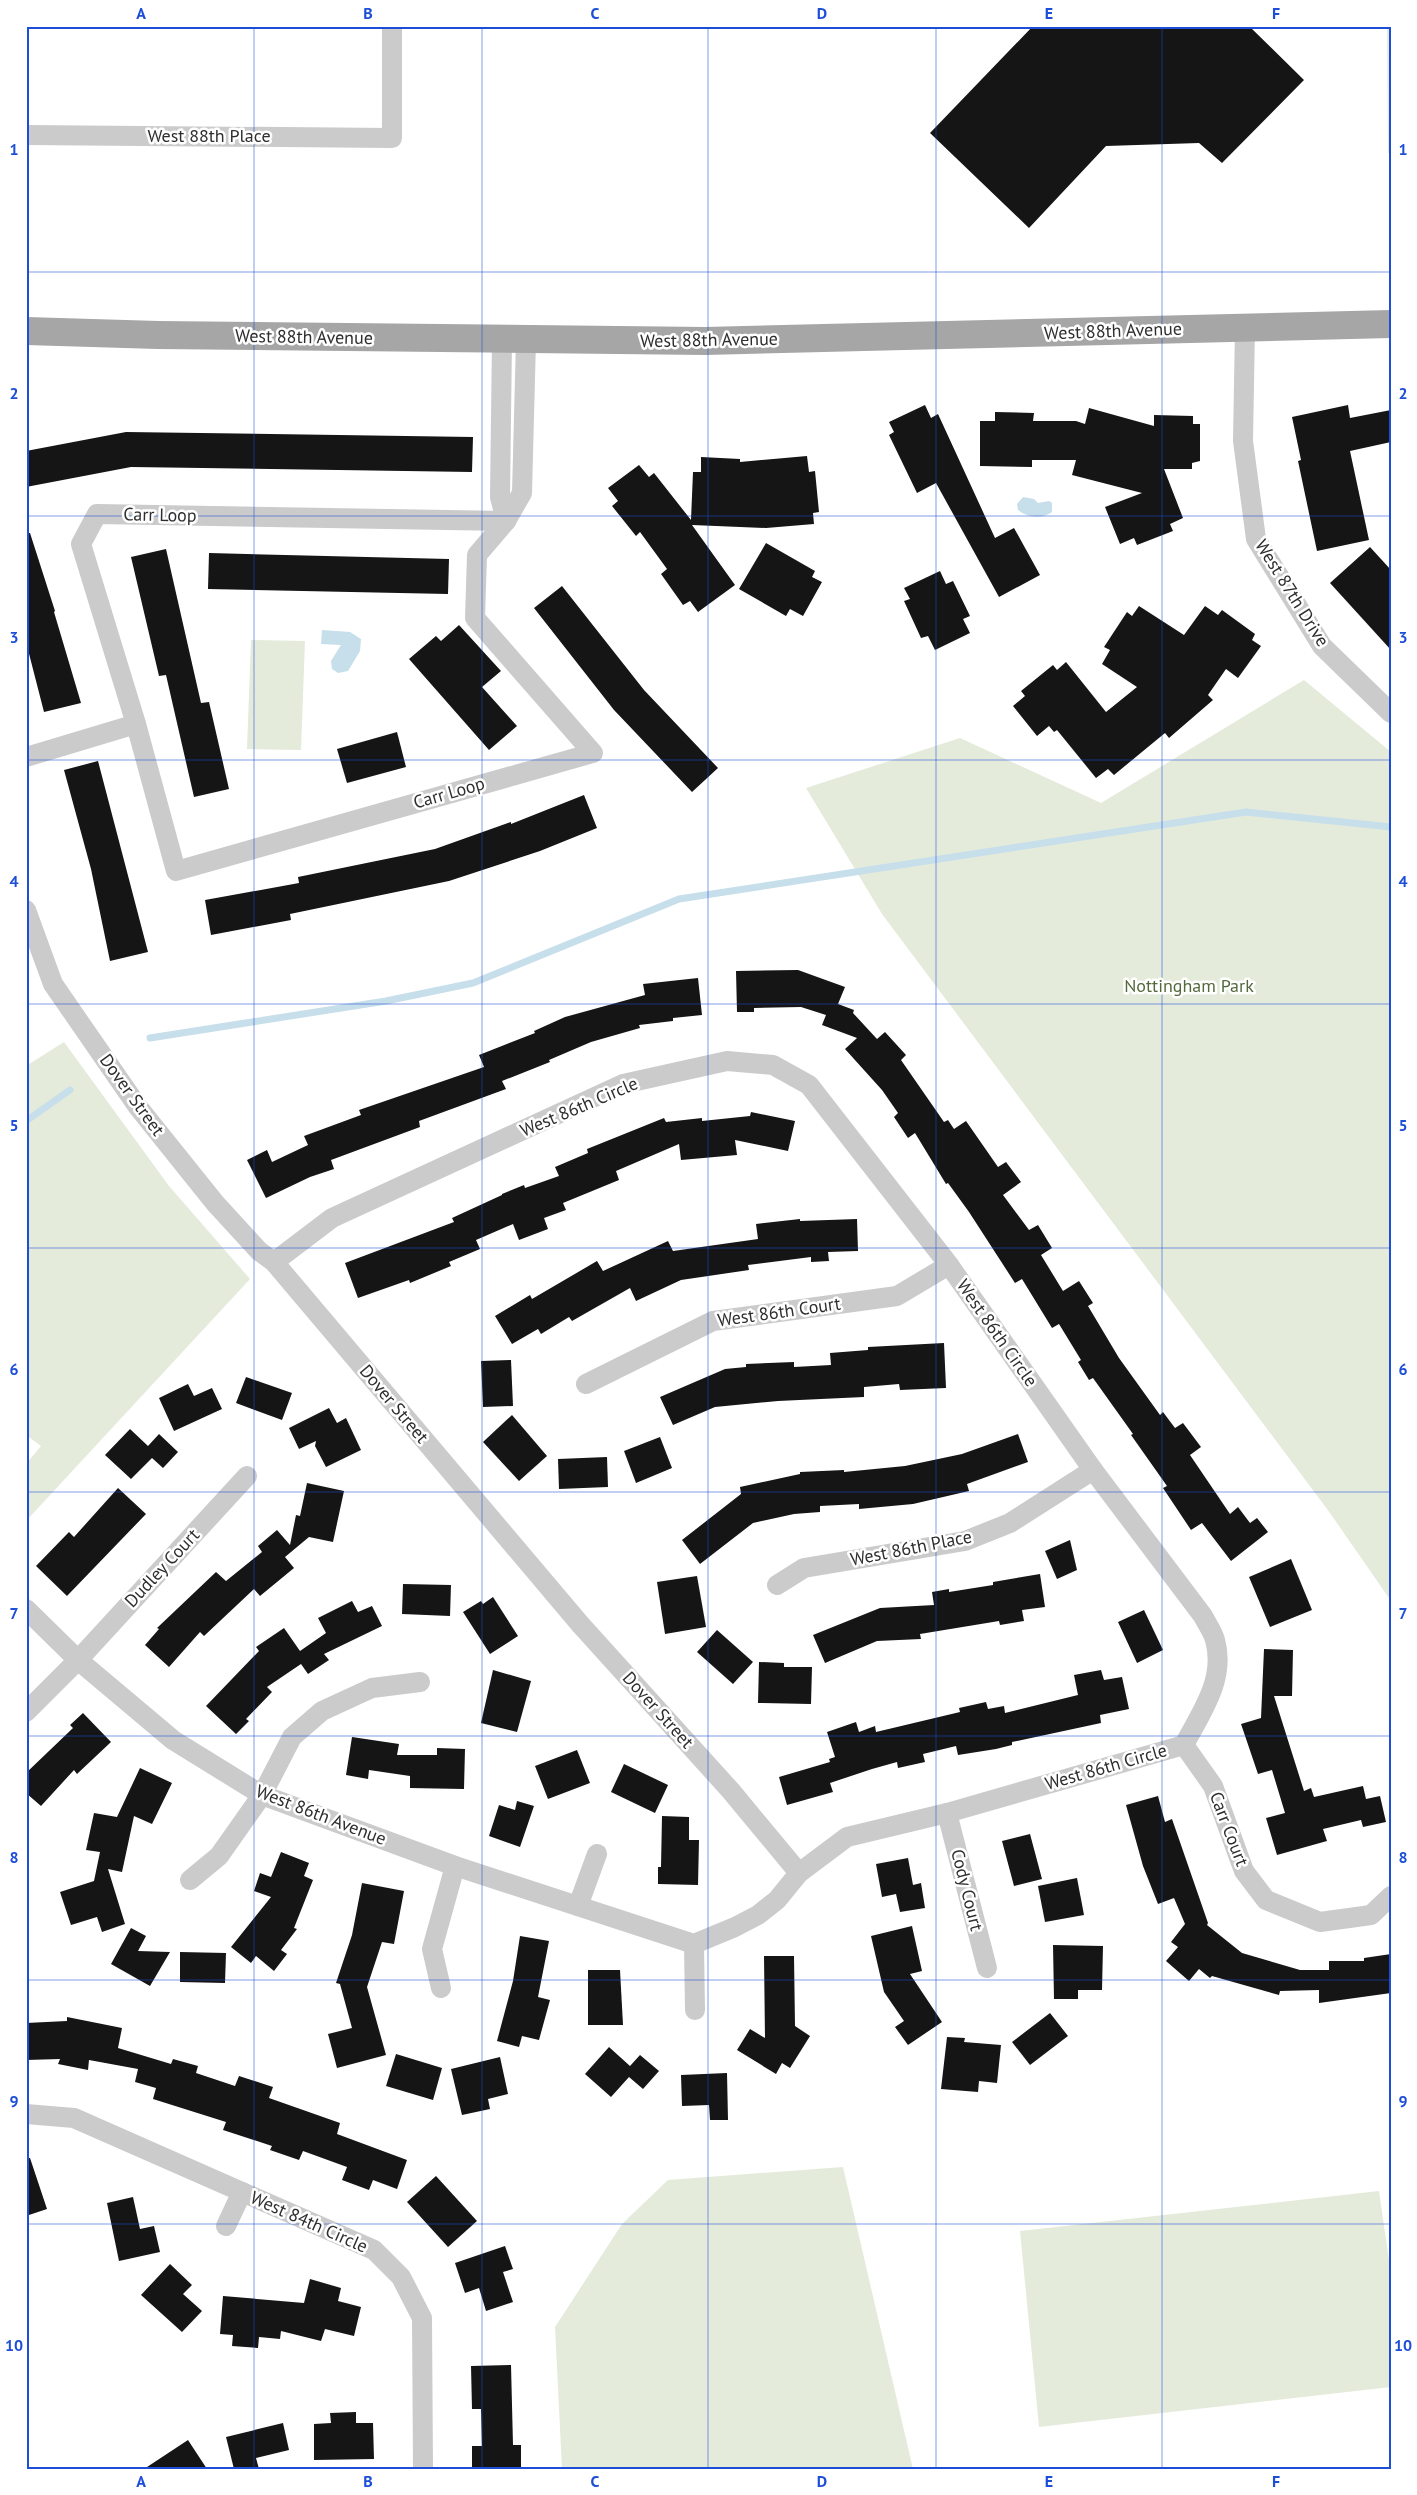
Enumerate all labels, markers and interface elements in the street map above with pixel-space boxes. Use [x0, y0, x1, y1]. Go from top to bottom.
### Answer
text: A [136, 3, 146, 23]
text: B [363, 3, 373, 23]
text: C [591, 3, 600, 23]
text: D [817, 3, 827, 23]
text: E [1045, 3, 1053, 23]
text: F [1272, 3, 1280, 23]
street label: West 88th Place [147, 124, 271, 147]
text: 1 [9, 139, 19, 159]
text: 1 [1398, 139, 1408, 159]
street label: West 88th Avenue [1044, 317, 1182, 344]
street label: West 88th Avenue [235, 324, 373, 349]
street label: West 88th Avenue [640, 327, 778, 352]
text: 2 [9, 383, 19, 403]
text: 2 [1398, 383, 1408, 403]
street label: Carr Loop [123, 502, 197, 527]
street label: West 87th Drive [1250, 535, 1335, 651]
text: 3 [9, 627, 19, 647]
text: 3 [1398, 627, 1408, 647]
street label: Carr Loop [410, 771, 487, 814]
text: 4 [9, 871, 19, 891]
text: 4 [1398, 871, 1408, 891]
park label: Nottingham Park [1124, 974, 1254, 997]
street label: Dover Street [95, 1049, 170, 1140]
street label: West 86th Circle [516, 1071, 641, 1142]
text: 5 [9, 1115, 19, 1135]
text: 5 [1398, 1115, 1408, 1135]
street label: West 86th Circle [952, 1275, 1043, 1391]
street label: West 86th Court [716, 1291, 842, 1332]
text: 6 [9, 1359, 19, 1379]
text: 6 [1398, 1359, 1408, 1379]
street label: Dover Street [355, 1360, 434, 1448]
street label: Dudley Court [119, 1523, 204, 1612]
street label: West 86th Place [848, 1524, 974, 1571]
text: 7 [9, 1603, 19, 1623]
text: 7 [1398, 1603, 1408, 1623]
street label: Dover Street [618, 1666, 699, 1753]
street label: West 86th Circle [1042, 1738, 1170, 1795]
street label: West 86th Avenue [253, 1779, 390, 1850]
street label: Carr Court [1205, 1788, 1254, 1869]
text: 8 [9, 1847, 19, 1867]
street label: Cody Court [946, 1847, 989, 1933]
text: 8 [1398, 1847, 1408, 1867]
text: 9 [9, 2091, 19, 2111]
text: 9 [1398, 2091, 1408, 2111]
street label: West 84th Circle [247, 2185, 371, 2258]
text: 10 [5, 2335, 23, 2355]
text: 10 [1394, 2335, 1412, 2355]
text: A [136, 2471, 146, 2491]
text: B [363, 2471, 373, 2491]
text: C [591, 2471, 600, 2491]
text: D [817, 2471, 827, 2491]
text: E [1045, 2471, 1053, 2491]
text: F [1272, 2471, 1280, 2491]

